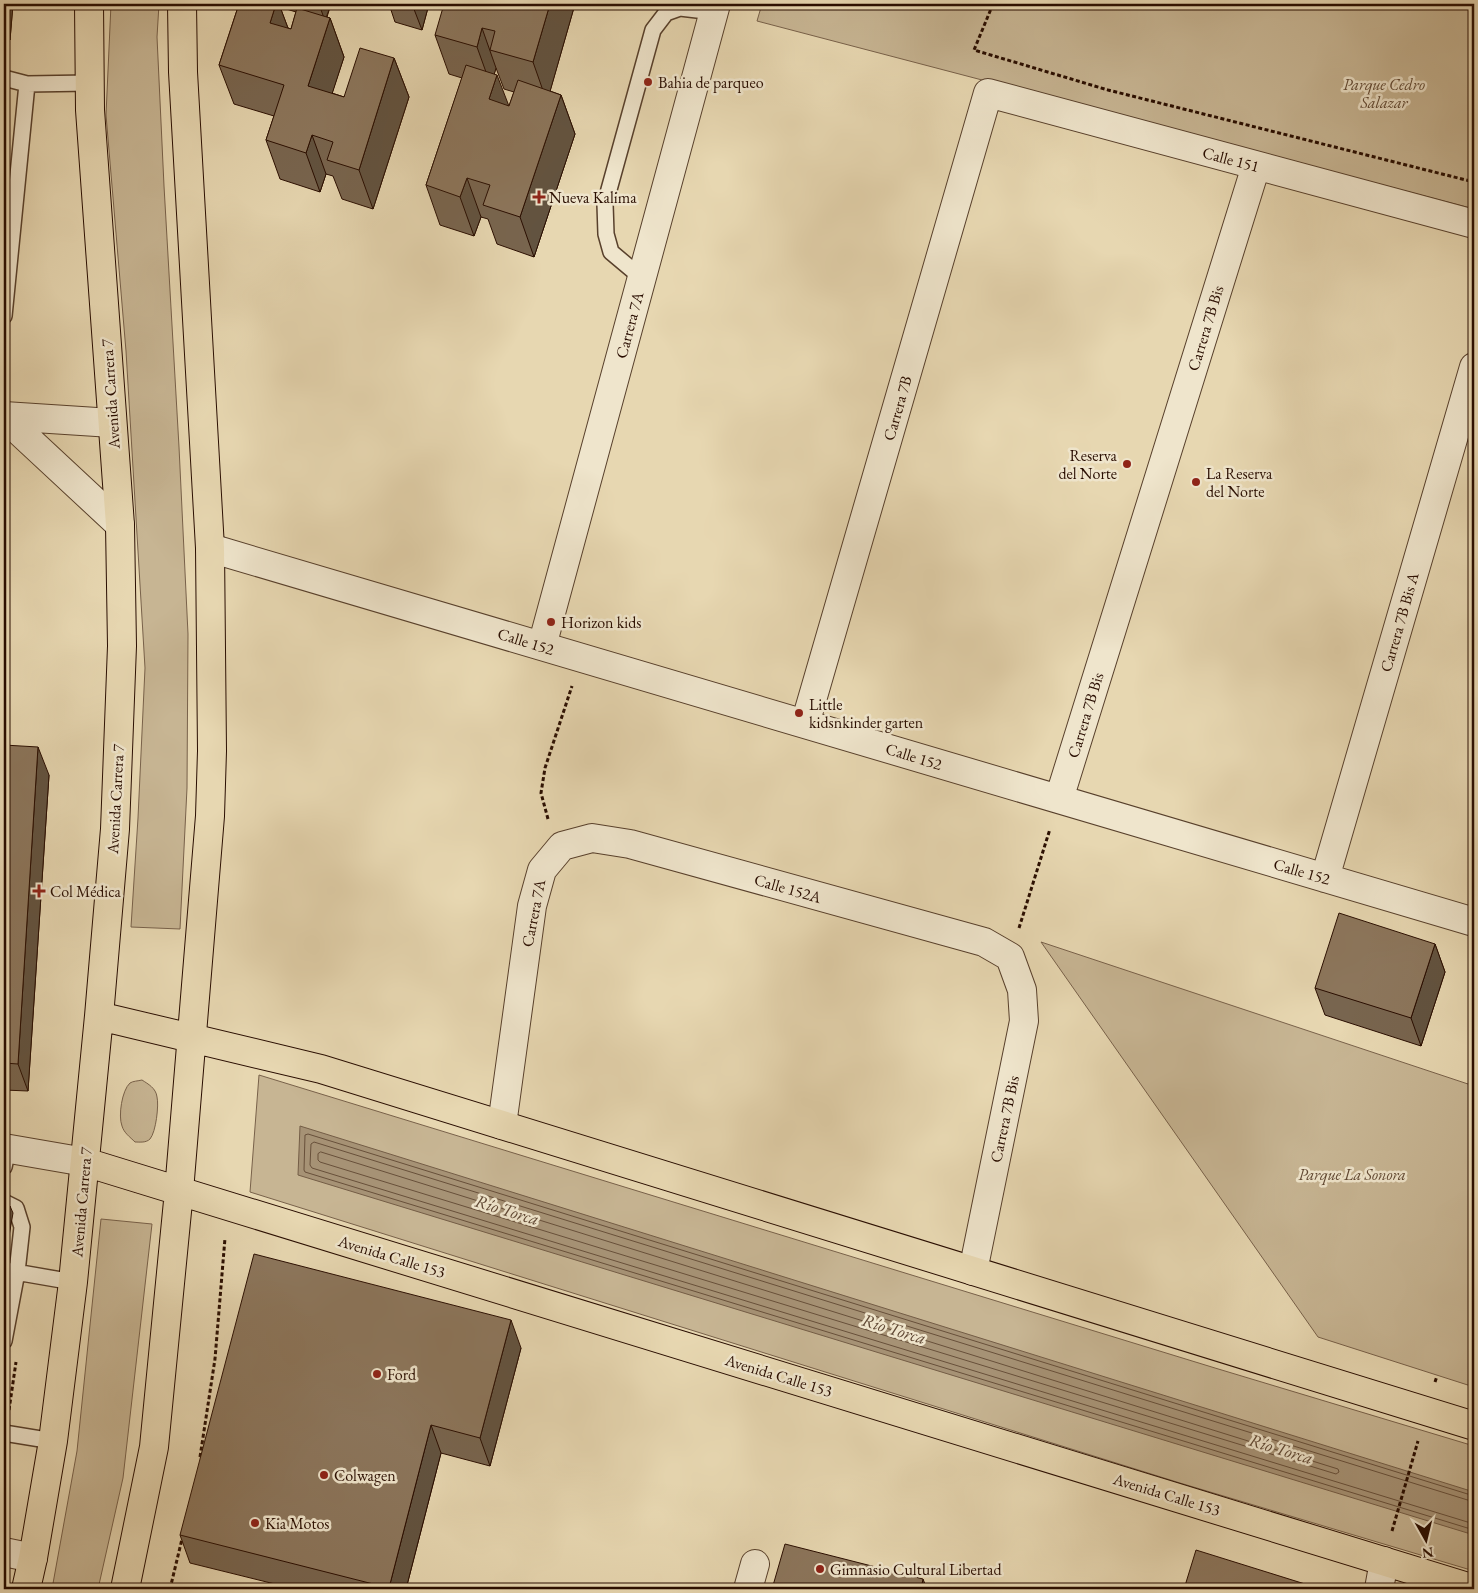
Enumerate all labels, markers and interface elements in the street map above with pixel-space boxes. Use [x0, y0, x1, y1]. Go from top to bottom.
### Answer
place label: Bahia de parqueo [658, 72, 764, 93]
park label: Parque Cedro Salazar [1343, 74, 1425, 113]
marker: Bahia de parqueo [642, 76, 654, 88]
street label: Calle 151 [1200, 142, 1262, 177]
place label: Nueva Kalima [549, 187, 637, 208]
marker: Nueva Kalima [533, 191, 545, 203]
street label: Carrera 7B Bis [1183, 283, 1228, 373]
street label: Carrera 7A [610, 289, 649, 361]
street label: Avenida Carrera 7 [96, 338, 125, 451]
street label: Carrera 7B [878, 373, 917, 443]
place label: Reserva del Norte [1058, 445, 1118, 484]
marker: Reserva del Norte [1121, 458, 1133, 470]
place label: La Reserva del Norte [1206, 463, 1273, 502]
marker: La Reserva del Norte [1190, 476, 1202, 488]
street label: Carrera 7B Bis A [1375, 569, 1424, 674]
place label: Horizon kids [561, 612, 641, 633]
marker: Horizon kids [545, 616, 557, 628]
street label: Calle 152 [495, 623, 557, 660]
street label: Carrera 7B Bis [1063, 670, 1108, 760]
place label: Little kidsnkinder garten [809, 694, 924, 733]
marker: Little kidsnkinder garten [793, 707, 805, 719]
street label: Calle 152 [883, 738, 945, 775]
street label: Avenida Carrera 7 [102, 743, 129, 856]
street label: Calle 152 [1271, 853, 1333, 890]
street label: Calle 152A [752, 869, 825, 908]
street label: Carrera 7A [517, 877, 550, 949]
place label: Col Médica [50, 881, 122, 902]
marker: Col Médica [32, 884, 46, 898]
street label: Carrera 7B Bis [985, 1074, 1024, 1165]
street label: Avenida Carrera 7 [66, 1146, 97, 1259]
park label: Parque La Sonora [1298, 1164, 1406, 1186]
water label: Río Torca [472, 1189, 542, 1230]
street label: Avenida Calle 153 [335, 1230, 448, 1283]
water label: Río Torca [859, 1308, 929, 1349]
street label: Avenida Calle 153 [722, 1349, 835, 1402]
place label: Ford [387, 1364, 417, 1385]
marker: Ford [371, 1368, 383, 1380]
water label: Río Torca [1246, 1428, 1316, 1469]
place label: Colwagen [334, 1465, 396, 1486]
street label: Avenida Calle 153 [1110, 1468, 1223, 1521]
marker: Colwagen [318, 1469, 330, 1481]
place label: Kia Motos [265, 1513, 330, 1534]
north arrow [1400, 1516, 1450, 1566]
marker: Kia Motos [249, 1517, 261, 1529]
text: N [1420, 1543, 1435, 1563]
place label: Gimnasio Cultural Libertad [830, 1559, 1002, 1580]
marker: Gimnasio Cultural Libertad [814, 1563, 826, 1575]

